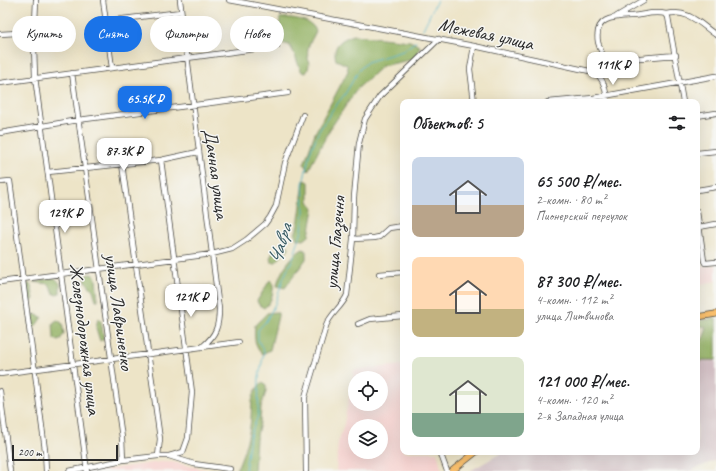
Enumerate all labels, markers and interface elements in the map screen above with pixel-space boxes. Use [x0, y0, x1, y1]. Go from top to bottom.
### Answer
street label: Межевая улица [436, 12, 537, 56]
chip: Купить [12, 16, 76, 52]
chip: Снять [84, 16, 142, 52]
chip: Фильтры [150, 16, 222, 52]
chip: Новое [230, 16, 284, 52]
pin: 111K ₽ [580, 52, 646, 86]
text: 111K ₽ [596, 57, 630, 73]
pin: 65.5K ₽ [108, 86, 182, 120]
text: 65.5K ₽ [127, 91, 163, 107]
icon: filters [666, 112, 688, 134]
text: Объектов: 5 [412, 113, 483, 134]
street label: Дачная улица [198, 127, 235, 223]
pin: 87.3K ₽ [87, 138, 161, 172]
text: 87.3K ₽ [106, 143, 142, 159]
text: 65 500 ₽/мес. [536, 171, 621, 192]
icon: home [444, 173, 492, 221]
text: 2-комн. · 80 m² [536, 192, 606, 208]
street label: улица Глазечня [319, 194, 351, 292]
pin: 129K ₽ [32, 200, 98, 234]
text: 129K ₽ [48, 205, 82, 221]
text: Пионерский переулок [536, 208, 627, 224]
water label: Чавра [262, 219, 299, 267]
street label: улица Лавриненко [99, 251, 139, 373]
street label: Железнодорожная улица [64, 262, 106, 418]
text: 87 300 ₽/мес. [536, 271, 622, 292]
icon: home [444, 273, 492, 321]
pin: 121K ₽ [158, 284, 224, 318]
text: 121K ₽ [174, 289, 208, 305]
text: 4-комн. · 112 m² [536, 292, 612, 308]
text: улица Литвинова [536, 308, 613, 324]
map controls [348, 371, 388, 459]
button: locate [348, 371, 388, 411]
text: 121 000 ₽/мес. [536, 371, 629, 392]
icon: home [444, 373, 492, 421]
text: 4-комн. · 120 m² [536, 392, 612, 408]
text: 2-я Западная улица [536, 408, 623, 424]
button: layers [348, 419, 388, 459]
scale bar [12, 443, 118, 462]
text: 200 m [18, 445, 42, 459]

